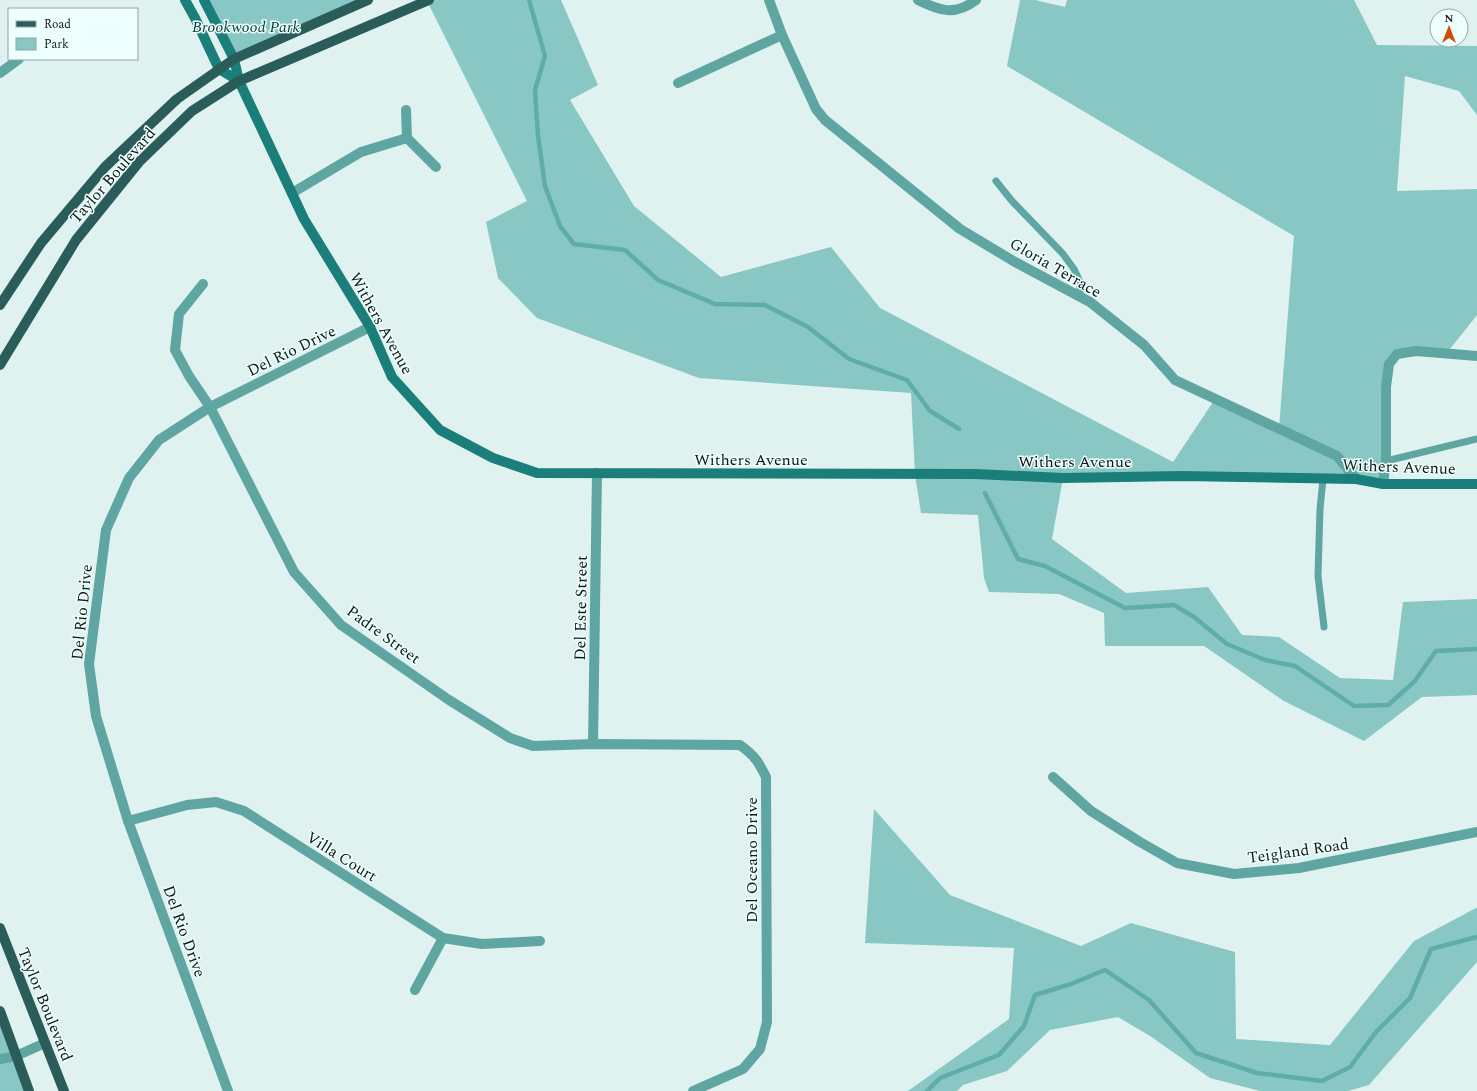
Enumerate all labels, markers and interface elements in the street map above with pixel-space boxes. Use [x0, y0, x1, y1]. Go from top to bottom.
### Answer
legend [8, 8, 138, 60]
north arrow [1429, 8, 1469, 48]
text: N [1445, 10, 1454, 27]
text: Road [44, 15, 71, 34]
park label: Brookwood Park [192, 15, 300, 39]
text: Park [44, 35, 69, 54]
street label: Taylor Boulevard [64, 122, 161, 229]
street label: Gloria Terrace [1005, 232, 1106, 304]
street label: Withers Avenue [343, 268, 419, 379]
street label: Del Rio Drive [243, 319, 340, 383]
street label: Withers Avenue [694, 448, 808, 472]
street label: Withers Avenue [1018, 450, 1132, 474]
street label: Withers Avenue [1342, 453, 1456, 481]
street label: Del Este Street [568, 555, 594, 661]
street label: Del Rio Drive [65, 563, 99, 661]
street label: Padre Street [341, 600, 426, 670]
street label: Del Oceano Drive [740, 797, 764, 923]
street label: Villa Court [301, 826, 382, 888]
street label: Teigland Road [1246, 832, 1350, 870]
street label: Del Rio Drive [156, 882, 212, 981]
street label: Taylor Boulevard [11, 944, 79, 1065]

